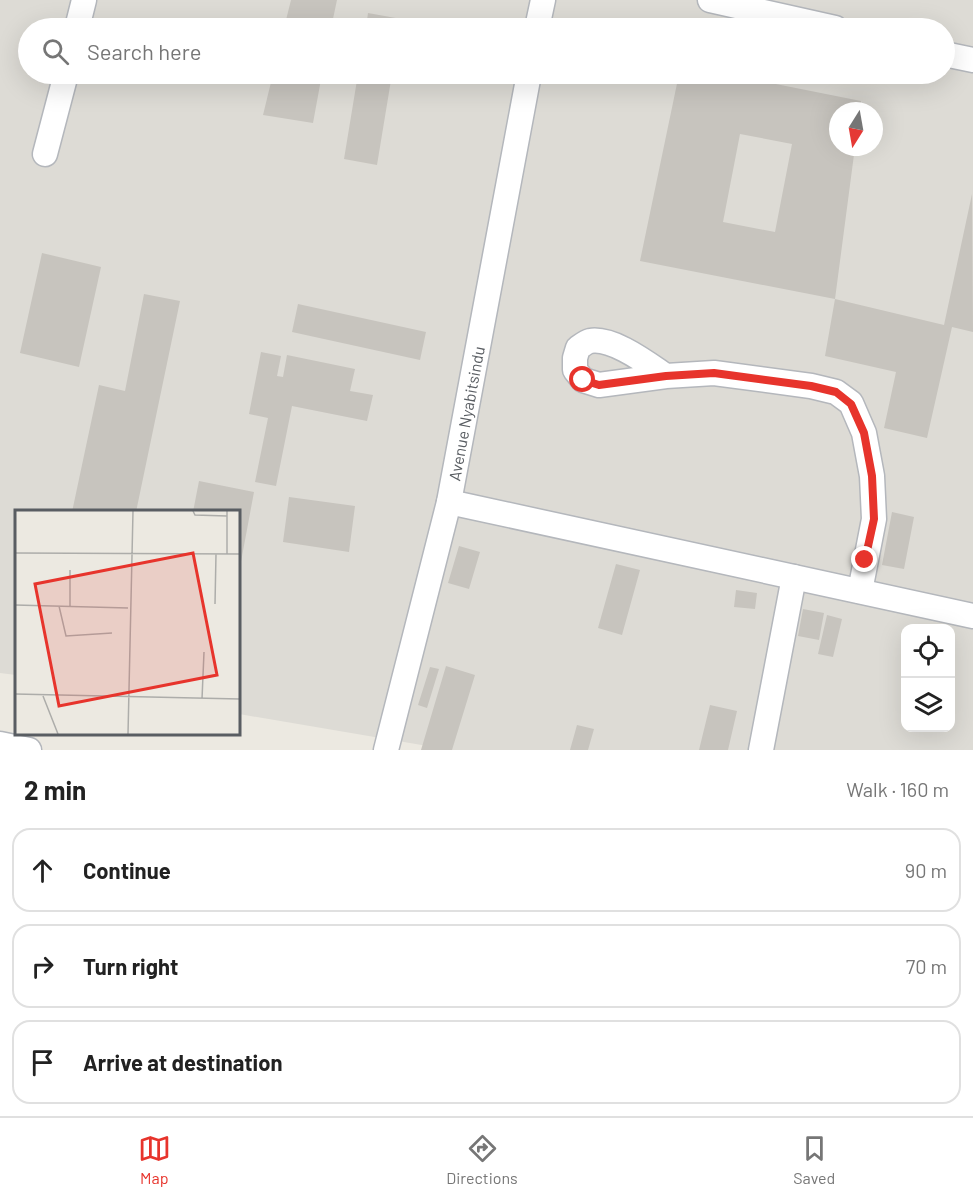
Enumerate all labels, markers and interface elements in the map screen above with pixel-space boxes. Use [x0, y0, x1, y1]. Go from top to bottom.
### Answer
search box [18, 18, 955, 84]
icon: search [39, 35, 72, 68]
text: Search here [87, 38, 201, 64]
north arrow [829, 102, 883, 156]
street label: Avenue Nyabitsindu [444, 345, 487, 482]
route start [569, 366, 595, 392]
inset map [15, 510, 240, 735]
route end [851, 546, 877, 572]
map controls [901, 624, 955, 732]
button: locate [901, 624, 955, 678]
button: layers [901, 678, 955, 732]
text: 2 min [24, 774, 86, 805]
text: Walk · 160 m [846, 777, 949, 801]
icon: ahead [26, 854, 59, 887]
text: Continue [83, 857, 171, 883]
text: 90 m [905, 858, 947, 882]
icon: right [26, 950, 59, 983]
text: Turn right [83, 953, 178, 979]
text: 70 m [906, 954, 947, 978]
icon: arrive [26, 1046, 59, 1079]
text: Arrive at destination [83, 1049, 282, 1075]
tab: Map [138, 1132, 171, 1187]
tab: Directions [446, 1132, 518, 1187]
tab: Saved [793, 1132, 835, 1187]

